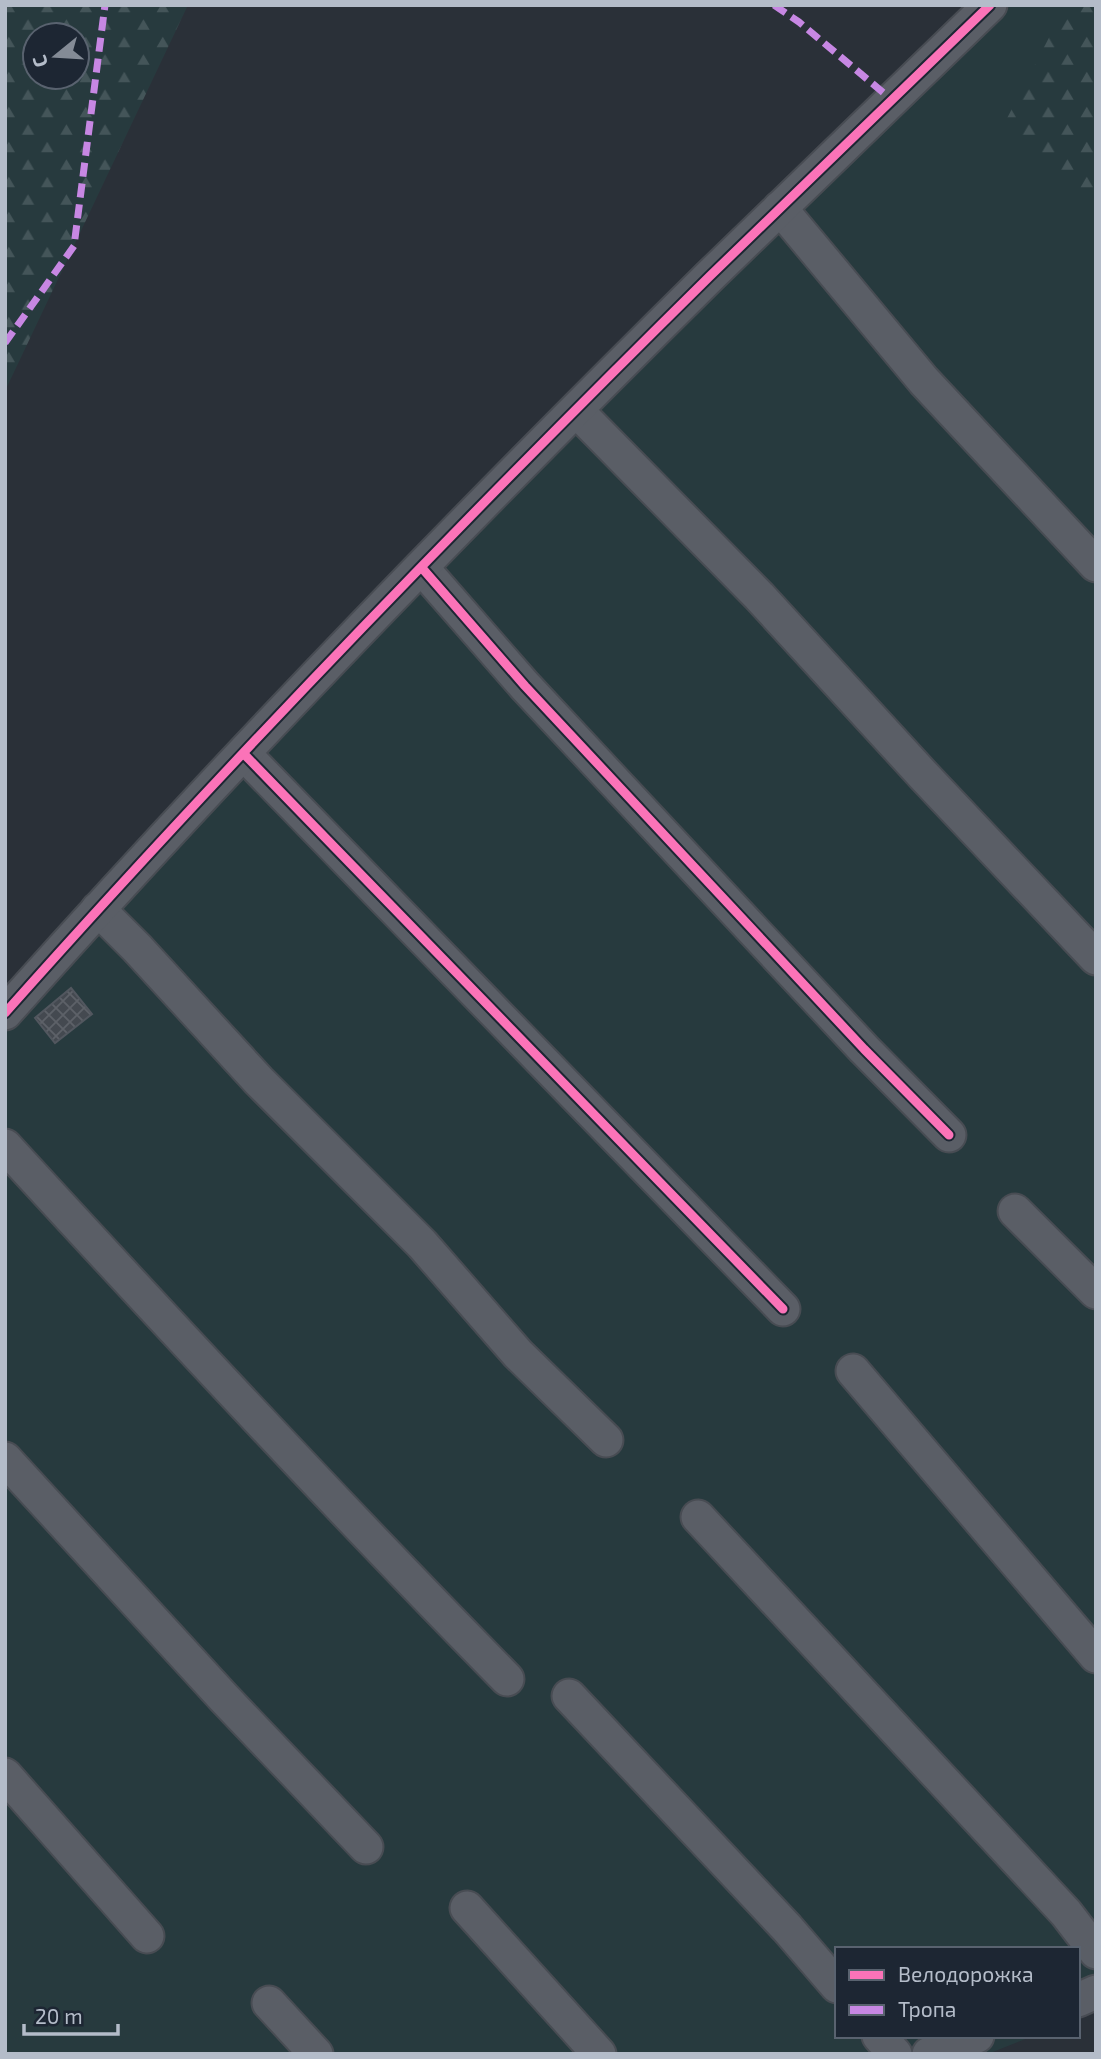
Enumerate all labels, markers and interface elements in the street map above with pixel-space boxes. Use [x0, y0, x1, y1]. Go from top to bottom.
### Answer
north arrow [21, 21, 91, 91]
text: С [27, 53, 52, 70]
legend [835, 1947, 1080, 2038]
text: Велодорожка [898, 1961, 1034, 1986]
scale bar [24, 1993, 119, 2037]
text: Тропа [898, 1996, 956, 2021]
text: 20 m [35, 2003, 83, 2028]

